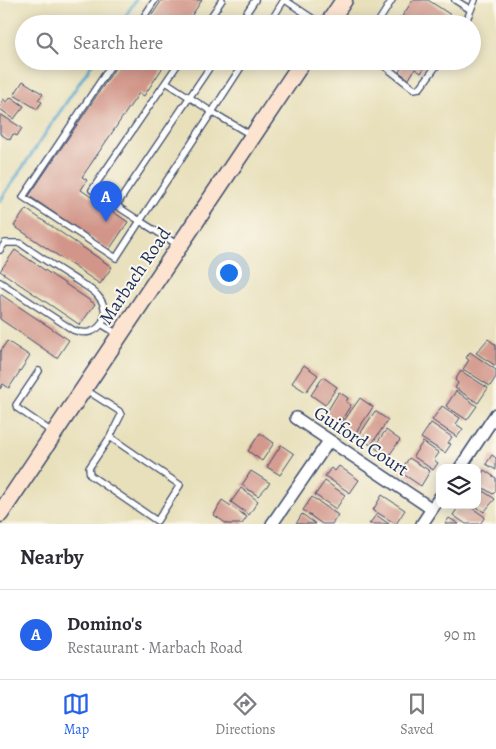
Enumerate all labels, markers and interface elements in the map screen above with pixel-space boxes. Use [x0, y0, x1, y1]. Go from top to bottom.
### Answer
search box [15, 15, 481, 70]
icon: search [33, 29, 61, 57]
text: Search here [73, 30, 163, 56]
pin: A [90, 181, 122, 222]
street label: Marbach Road [93, 222, 178, 330]
your location [216, 260, 242, 286]
street label: Guiford Court [308, 400, 414, 482]
map controls [436, 464, 481, 509]
button: layers [436, 464, 481, 509]
text: Nearby [20, 543, 83, 571]
text: Domino's [67, 611, 142, 637]
text: A [31, 624, 41, 646]
text: 90 m [444, 624, 476, 646]
text: Restaurant · Marbach Road [67, 637, 243, 659]
tab: Map [62, 690, 90, 739]
tab: Directions [215, 690, 275, 739]
tab: Saved [400, 690, 434, 739]

